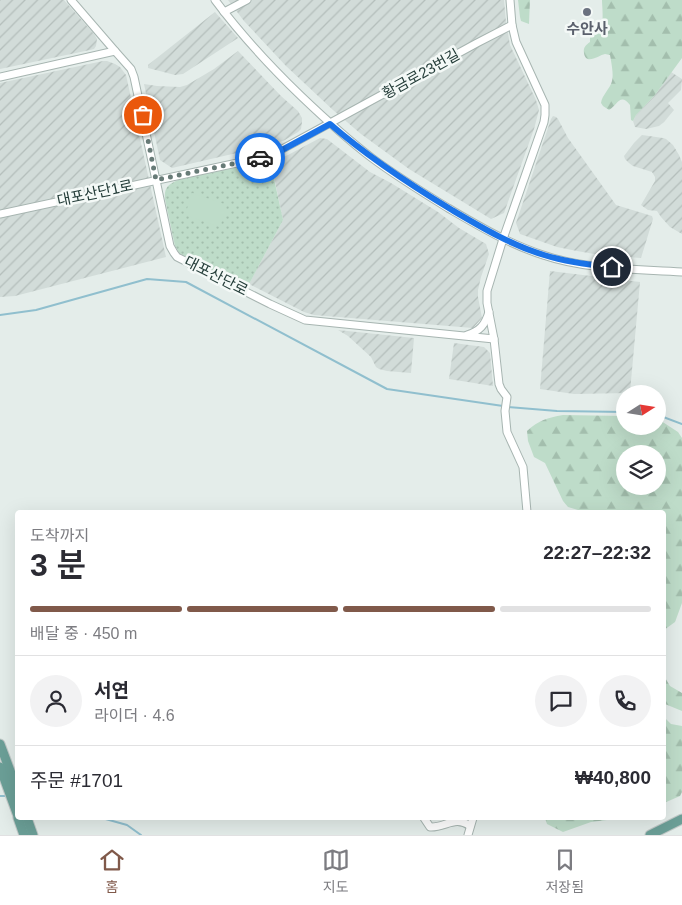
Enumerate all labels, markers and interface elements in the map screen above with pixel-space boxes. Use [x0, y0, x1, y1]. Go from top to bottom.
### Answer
marker: 수안사 [581, 6, 593, 18]
place label: 수안사 [566, 20, 608, 37]
street label: 황금로23번길 [379, 45, 462, 102]
pin [122, 94, 164, 136]
icon: bag [129, 101, 157, 129]
courier [235, 133, 285, 183]
icon: car [246, 144, 274, 172]
street label: 대포산단1로 [55, 176, 134, 209]
pin [591, 246, 633, 288]
street label: 대포산단로 [182, 252, 251, 299]
icon: home [598, 253, 626, 281]
north arrow [616, 385, 666, 435]
map controls [616, 385, 666, 495]
button: layers [616, 445, 666, 495]
text: 도착까지 [30, 527, 89, 544]
text: 22:27–22:32 [543, 542, 651, 563]
text: 3 분 [30, 547, 86, 583]
text: 배달 중 · 450 m [30, 625, 137, 642]
button: person [30, 675, 82, 727]
button: chat [535, 675, 587, 727]
button: phone [599, 675, 651, 727]
text: 서연 [94, 680, 129, 701]
text: 라이더 · 4.6 [94, 707, 175, 724]
text: ₩40,800 [575, 767, 651, 788]
text: 주문 #1701 [30, 770, 123, 791]
tab: 홈 [98, 846, 126, 896]
tab: 지도 [322, 846, 350, 896]
tab: 저장됨 [545, 846, 584, 896]

